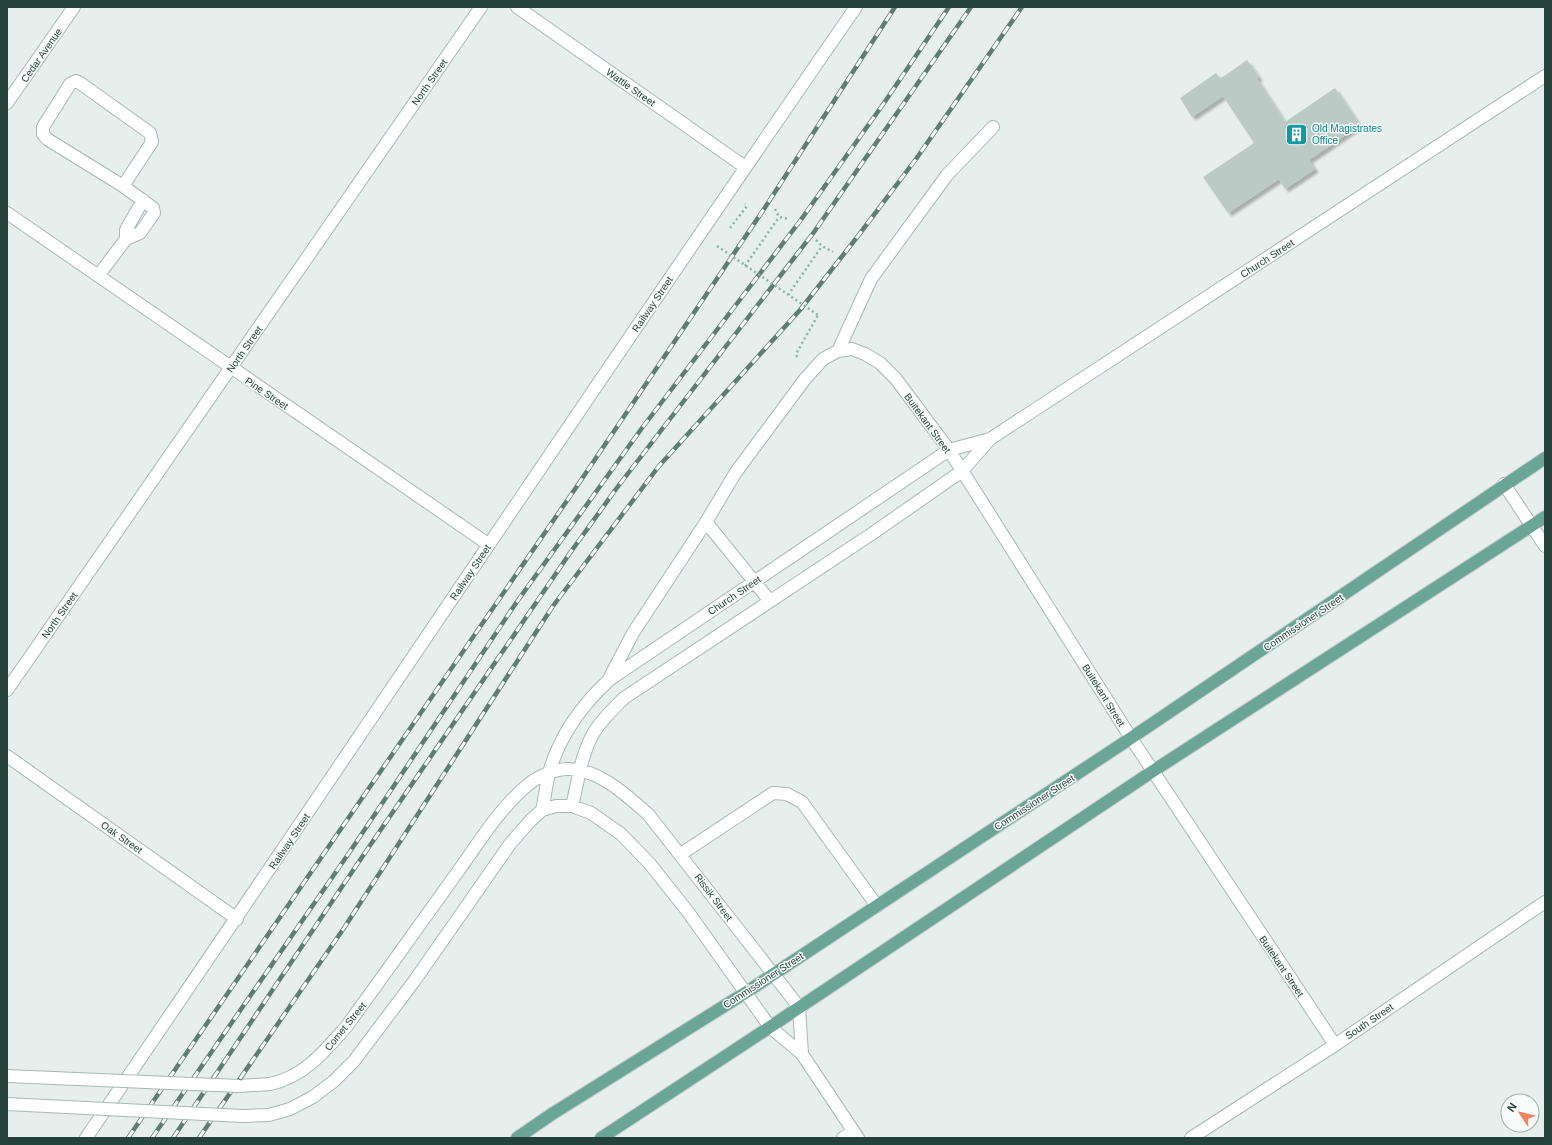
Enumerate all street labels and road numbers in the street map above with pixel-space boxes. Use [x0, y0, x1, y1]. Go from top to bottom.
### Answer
street label: Cedar Avenue [19, 26, 64, 84]
street label: North Street [409, 57, 450, 108]
street label: Wattle Street [604, 66, 658, 109]
street label: Church Street [1238, 237, 1296, 280]
street label: Railway Street [630, 274, 675, 334]
street label: North Street [224, 324, 265, 375]
street label: Pine Street [243, 375, 290, 412]
street label: Buitekant Street [902, 391, 953, 455]
street label: Railway Street [448, 542, 493, 602]
street label: Church Street [706, 573, 763, 617]
street label: North Street [39, 590, 80, 641]
street label: Commissioner Street [1262, 592, 1345, 653]
street label: Buitekant Street [1080, 662, 1127, 729]
street label: Commissioner Street [992, 772, 1077, 832]
street label: Railway Street [267, 811, 312, 871]
street label: Oak Street [99, 819, 145, 856]
street label: Rissik Street [692, 872, 735, 923]
street label: Buitekant Street [1257, 934, 1306, 999]
street label: Commissioner Street [721, 950, 806, 1010]
street label: Comet Street [323, 1000, 368, 1053]
street label: South Street [1343, 1001, 1396, 1042]

